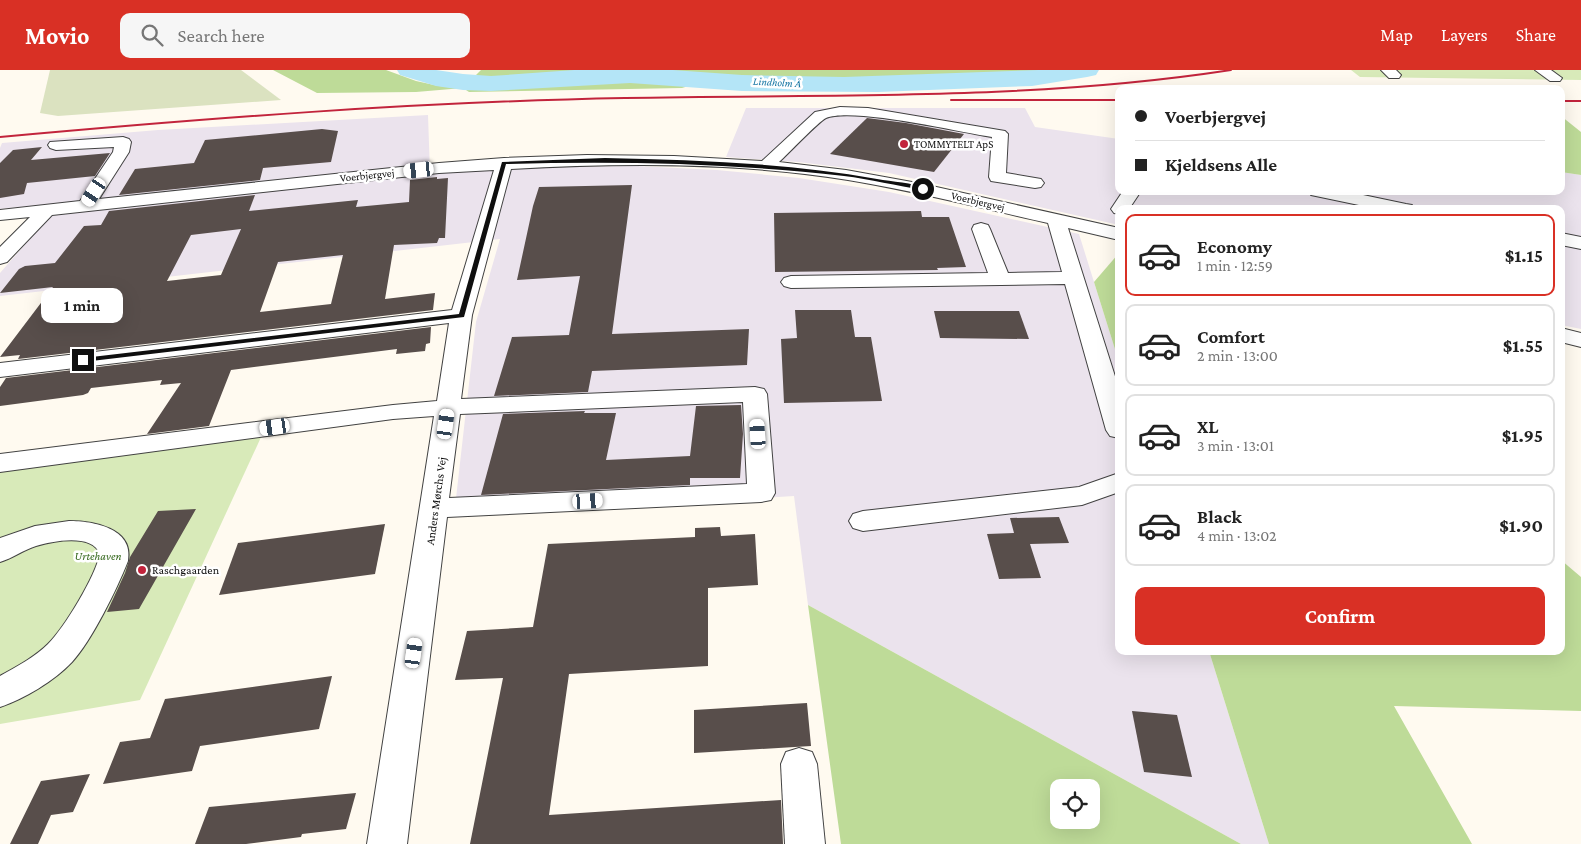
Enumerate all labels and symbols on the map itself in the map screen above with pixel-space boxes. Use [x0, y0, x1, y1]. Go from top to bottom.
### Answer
water label: Lindholm Å [753, 75, 801, 89]
marker: TOMMYTELT ApS [898, 138, 910, 150]
place label: TOMMYTELT ApS [914, 138, 993, 151]
car [403, 161, 434, 179]
street label: Voerbjergvej [339, 166, 395, 185]
car [79, 175, 108, 209]
route start [912, 178, 934, 200]
street label: Voerbjergvej [950, 189, 1006, 214]
callout: 1 min [42, 288, 124, 322]
route end [72, 349, 94, 371]
car [436, 408, 455, 440]
car [259, 417, 290, 437]
car [749, 419, 766, 449]
street label: Anders Mørchs Vej [423, 456, 449, 546]
car [572, 493, 603, 509]
park label: Urtehaven [74, 549, 122, 563]
place label: Raschgaarden [152, 563, 220, 577]
marker: Raschgaarden [136, 564, 148, 576]
car [404, 637, 423, 669]

